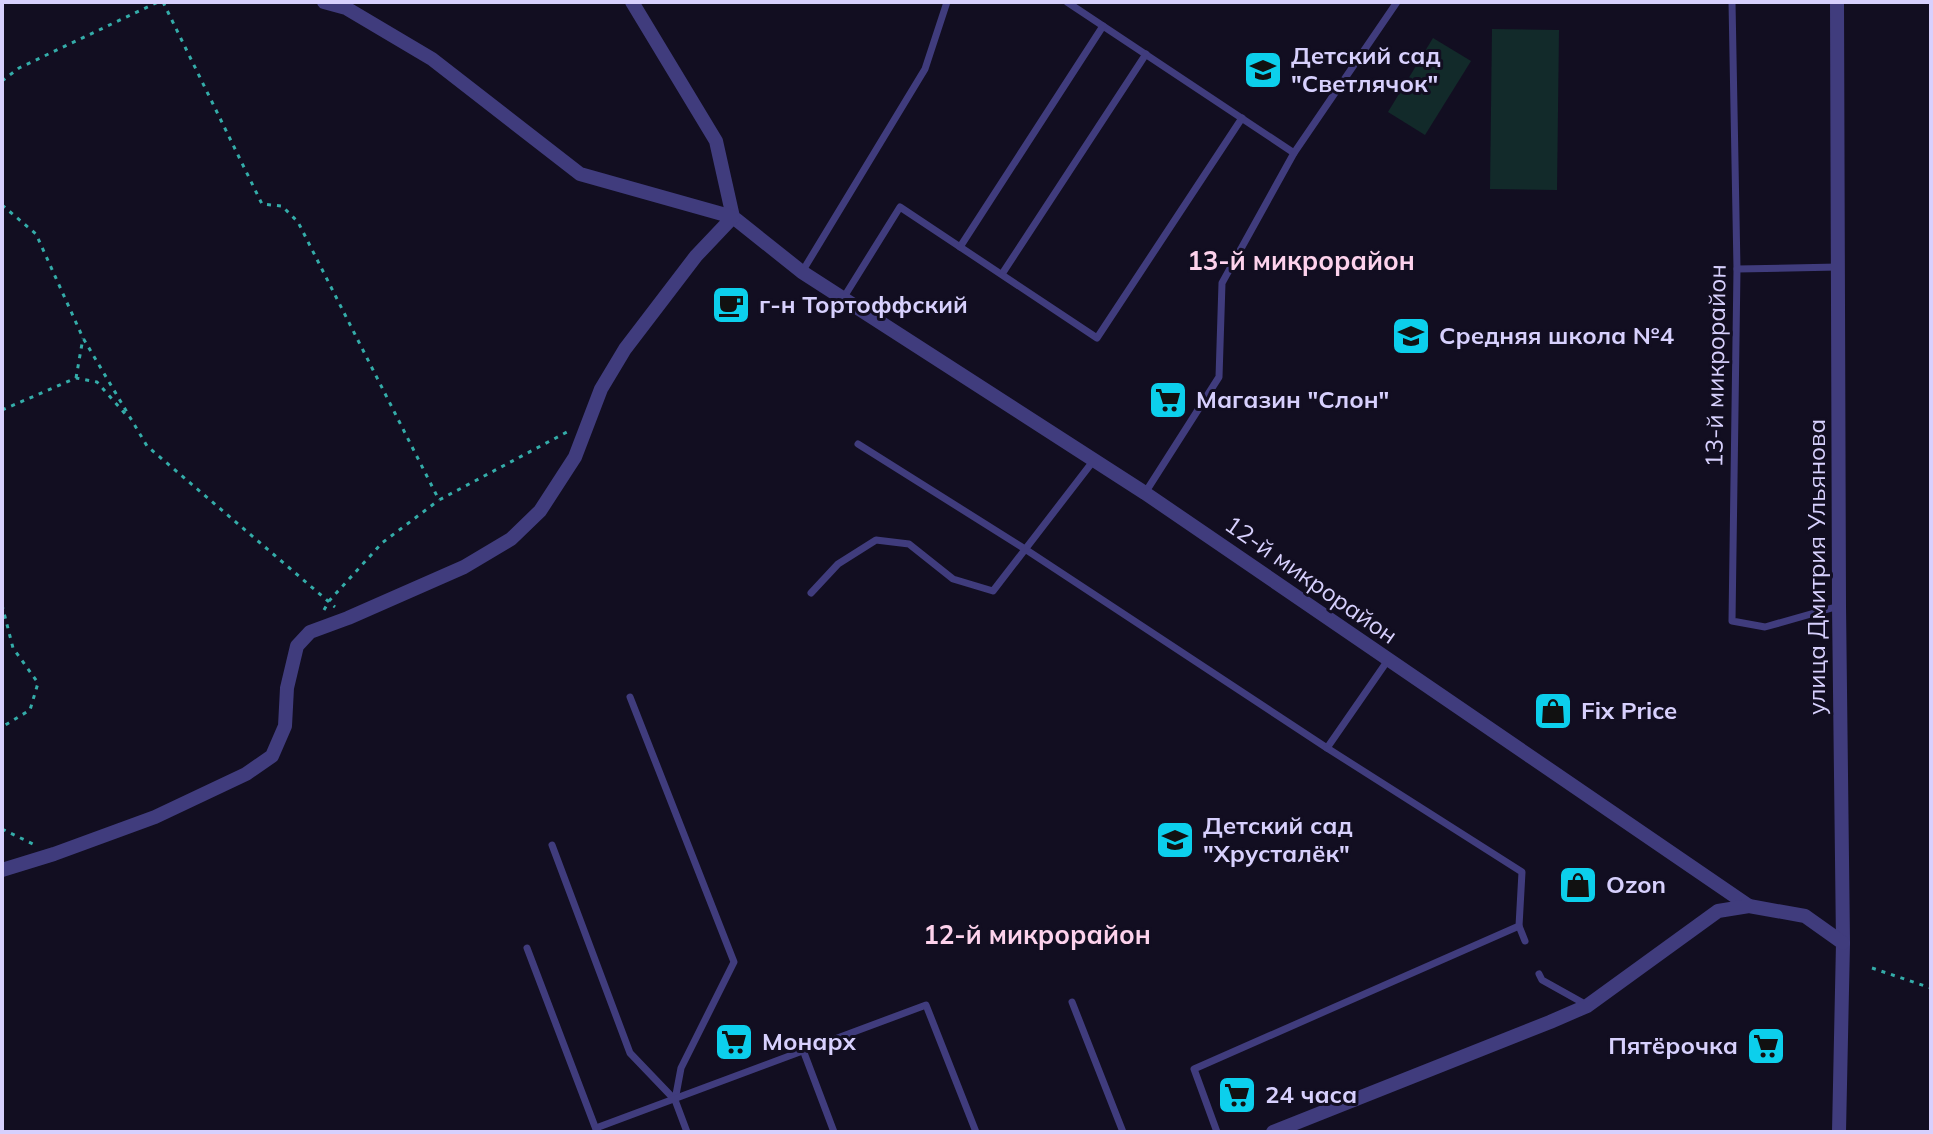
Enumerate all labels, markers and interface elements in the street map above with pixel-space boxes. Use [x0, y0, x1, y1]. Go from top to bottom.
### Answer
place label: Детский сад "Светлячок" [1291, 40, 1441, 98]
school or university icon: Детский сад "Светлячок" [1242, 49, 1284, 91]
district label: 13-й микрорайон [1187, 244, 1415, 277]
street label: 13-й микрорайон [1698, 264, 1732, 468]
cafe icon: г-н Тортоффский [710, 284, 752, 326]
place label: г-н Тортоффский [759, 289, 968, 319]
school or university icon: Средняя школа №4 [1390, 315, 1432, 357]
place label: Средняя школа №4 [1439, 320, 1674, 350]
supermarket icon: Магазин "Слон" [1147, 379, 1189, 421]
place label: Магазин "Слон" [1196, 384, 1389, 414]
street label: улица Дмитрия Ульянова [1801, 419, 1831, 715]
street label: 12-й микрорайон [1220, 509, 1403, 650]
shop icon: Fix Price [1532, 690, 1574, 732]
place label: Fix Price [1581, 695, 1677, 725]
place label: Детский сад "Хрусталёк" [1203, 810, 1353, 868]
school or university icon: Детский сад "Хрусталёк" [1154, 819, 1196, 861]
shop icon: Ozon [1557, 864, 1599, 906]
place label: Ozon [1606, 869, 1666, 899]
district label: 12-й микрорайон [923, 918, 1151, 951]
supermarket icon: Монарх [713, 1021, 755, 1063]
supermarket icon: Пятёрочка [1745, 1025, 1787, 1067]
place label: Монарх [762, 1026, 856, 1056]
place label: Пятёрочка [1608, 1030, 1738, 1060]
supermarket icon: 24 часа [1216, 1074, 1258, 1116]
place label: 24 часа [1265, 1079, 1357, 1109]

